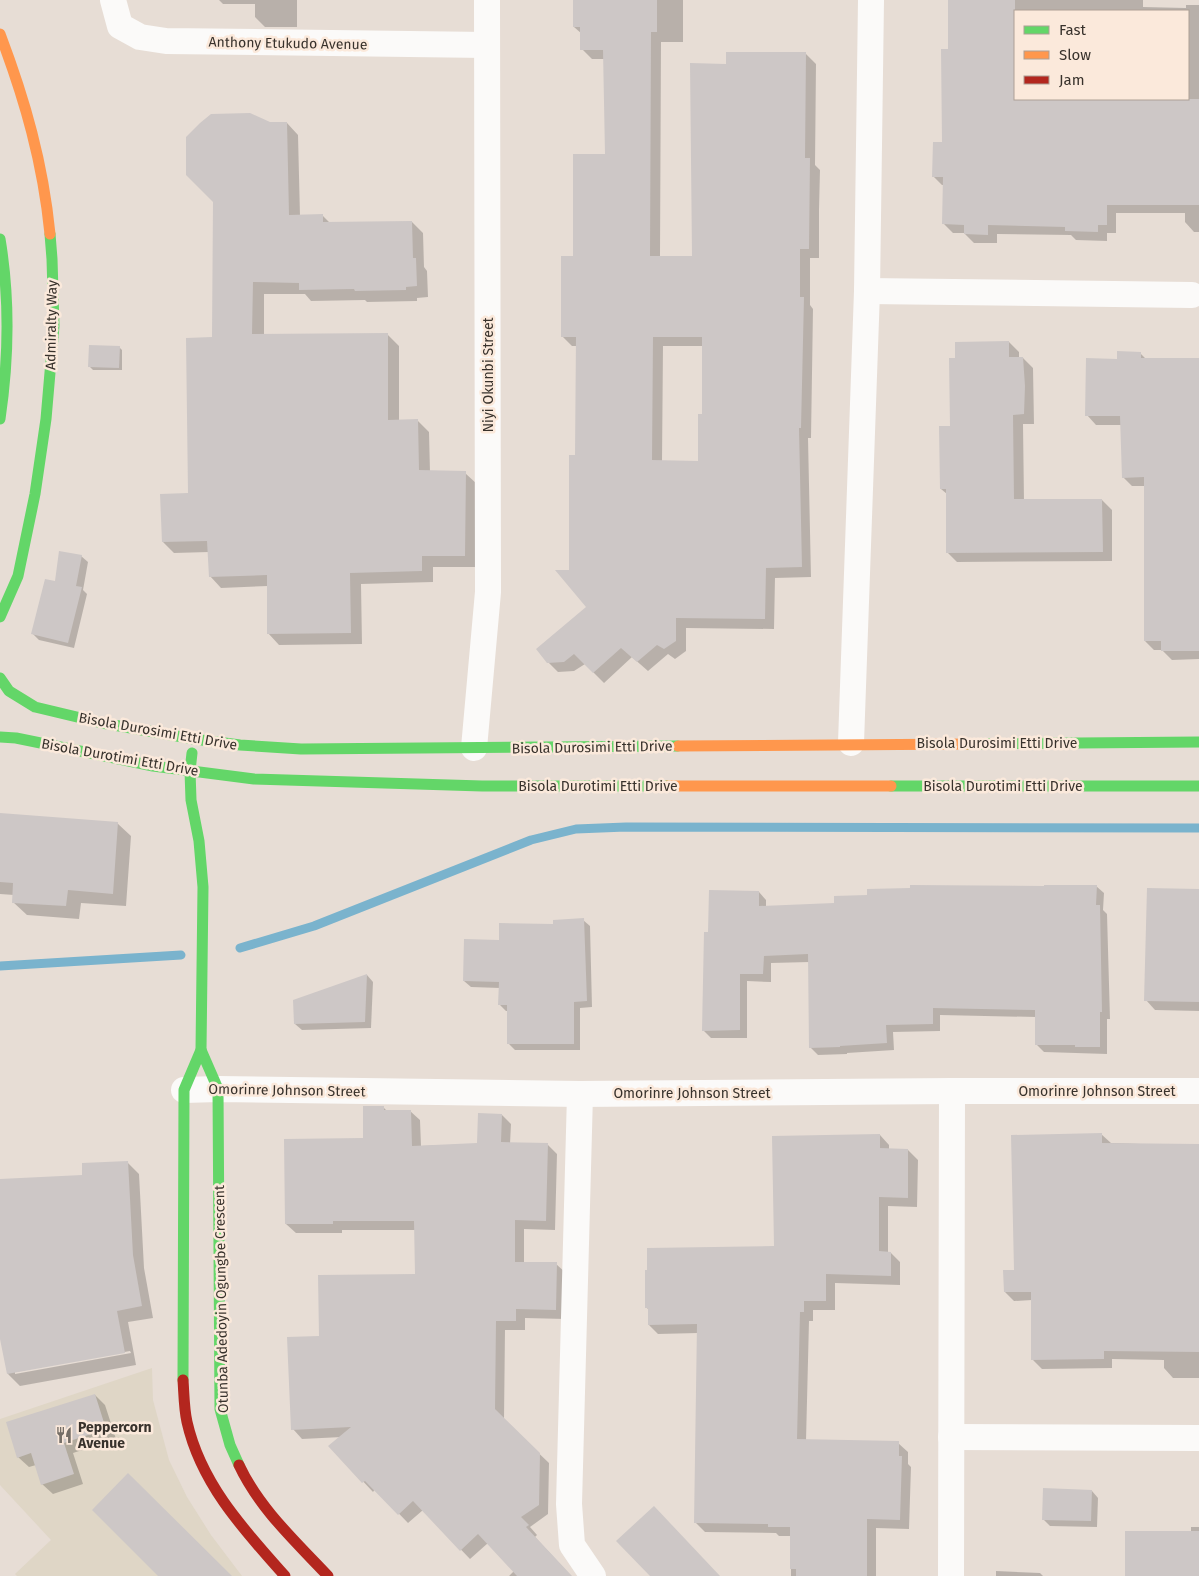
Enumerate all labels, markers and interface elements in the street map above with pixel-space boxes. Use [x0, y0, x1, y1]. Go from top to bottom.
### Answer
legend [1014, 10, 1189, 100]
text: Fast [1059, 21, 1086, 39]
street label: Anthony Etukudo Avenue [208, 34, 368, 53]
text: Slow [1059, 46, 1091, 64]
text: Jam [1059, 71, 1085, 89]
street label: Admiralty Way [42, 280, 61, 370]
street label: Niyi Okunbi Street [480, 316, 497, 433]
street label: Bisola Durosimi Etti Drive [77, 709, 239, 754]
street label: Bisola Durotimi Etti Drive [40, 735, 200, 780]
street label: Bisola Durosimi Etti Drive [917, 735, 1077, 752]
street label: Bisola Durosimi Etti Drive [511, 738, 673, 757]
street label: Bisola Durotimi Etti Drive [518, 778, 678, 795]
street label: Bisola Durotimi Etti Drive [923, 778, 1083, 795]
street label: Omorinre Johnson Street [208, 1081, 367, 1100]
street label: Omorinre Johnson Street [1018, 1083, 1177, 1100]
street label: Omorinre Johnson Street [613, 1085, 772, 1102]
street label: Otunba Adedoyin Ogungbe Crescent [211, 1184, 232, 1413]
place label: Peppercorn Avenue [77, 1419, 152, 1452]
restaurant icon: Peppercorn Avenue [54, 1425, 74, 1445]

